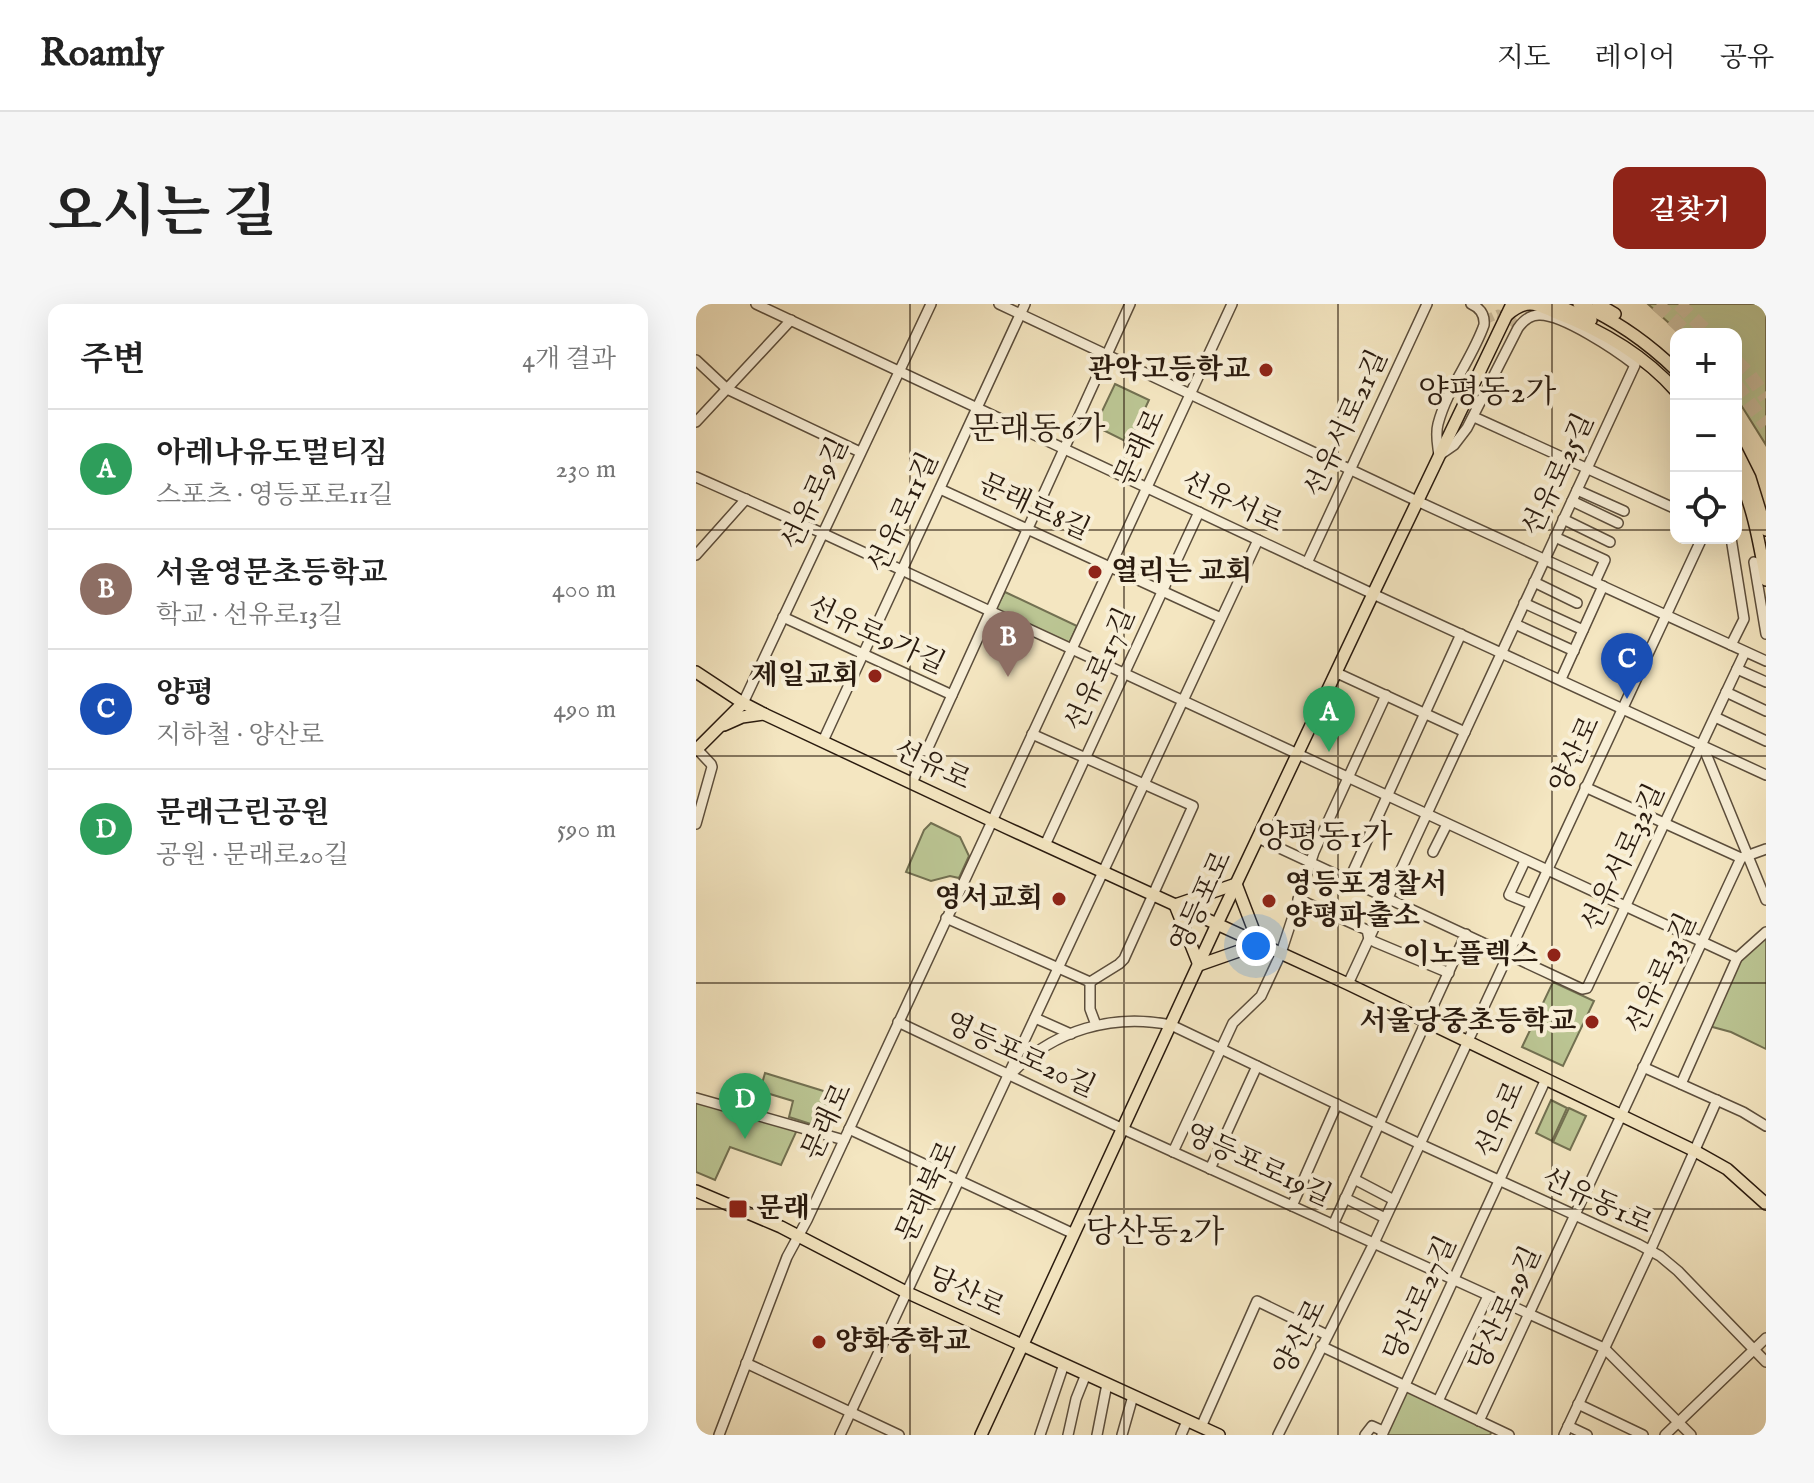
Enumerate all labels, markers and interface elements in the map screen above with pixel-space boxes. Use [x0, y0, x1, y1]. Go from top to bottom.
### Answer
text: Roamly [40, 31, 164, 79]
text: 지도 [1497, 41, 1551, 76]
text: 레이어 [1595, 41, 1676, 76]
text: 공유 [1720, 41, 1774, 76]
button: 길찾기 [1613, 167, 1766, 249]
text: 오시는 길 [48, 179, 277, 250]
map controls [1670, 328, 1742, 544]
button: + [1670, 328, 1742, 400]
text: 주변 [80, 339, 146, 382]
text: 4개 결과 [522, 343, 616, 376]
street label: 선유서로21길 [1298, 345, 1396, 503]
place label: 관악고등학교 [1088, 353, 1250, 388]
marker: 관악고등학교 [1257, 361, 1275, 379]
district label: 양평동2가 [1418, 373, 1556, 414]
button: − [1670, 400, 1742, 472]
street label: 문래로 [1108, 404, 1174, 492]
street label: 선유로25길 [1515, 408, 1603, 542]
district label: 문래동6가 [968, 410, 1106, 451]
street label: 선유로9길 [775, 432, 857, 556]
text: 아레나유도멀티짐 [156, 435, 388, 473]
street label: 선유로11길 [861, 447, 947, 579]
text: A [97, 453, 115, 486]
text: 230 m [556, 453, 616, 486]
street label: 선유서로 [1176, 464, 1288, 542]
street label: 문래로8길 [973, 467, 1095, 549]
button: locate [1670, 472, 1742, 544]
text: 스포츠 · 영등포로11길 [156, 479, 393, 512]
text: 서울영문초등학교 [156, 555, 388, 593]
place label: 열리는 교회 [1111, 555, 1252, 590]
marker: 열리는 교회 [1086, 563, 1104, 581]
text: B [97, 573, 115, 606]
text: 400 m [552, 573, 616, 606]
street label: 선유로9가길 [802, 589, 950, 683]
text: 학교 · 선유로13길 [156, 599, 343, 632]
street label: 선유로17길 [1058, 603, 1144, 737]
pin: B [982, 611, 1034, 677]
pin: C [1601, 633, 1653, 699]
place label: 제일교회 [751, 659, 859, 694]
marker: 제일교회 [866, 667, 884, 685]
text: 양평 [156, 675, 214, 713]
pin: A [1303, 686, 1355, 752]
text: C [97, 693, 115, 726]
text: 490 m [553, 693, 616, 726]
street label: 양산로 [1543, 711, 1609, 799]
text: 지하철 · 양산로 [156, 719, 324, 752]
street label: 선유로 [888, 733, 976, 799]
street label: 선유서로32길 [1575, 779, 1673, 937]
text: 문래근린공원 [156, 795, 330, 833]
text: D [96, 813, 116, 846]
text: 590 m [557, 813, 616, 846]
district label: 양평동1가 [1257, 818, 1393, 859]
text: 공원 · 문래로20길 [156, 839, 349, 872]
street label: 영등포로 [1163, 846, 1241, 958]
place label: 영등포경찰서 양평파출소 [1285, 868, 1447, 935]
place label: 영서교회 [935, 882, 1043, 917]
marker: 영서교회 [1050, 890, 1068, 908]
marker: 영등포경찰서 양평파출소 [1260, 892, 1278, 910]
street label: 선유로33길 [1619, 908, 1705, 1040]
your location [1236, 926, 1276, 966]
place label: 이노플렉스 [1403, 938, 1538, 973]
marker: 이노플렉스 [1545, 946, 1563, 964]
place label: 서울당중초등학교 [1360, 1005, 1576, 1040]
street label: 영등포로20길 [939, 1006, 1101, 1106]
marker: 서울당중초등학교 [1583, 1013, 1601, 1031]
pin: D [719, 1073, 771, 1139]
street label: 선유로 [1469, 1076, 1533, 1164]
street label: 문래로 [795, 1078, 861, 1166]
street label: 영등포로19길 [1179, 1117, 1337, 1215]
street label: 문래북로 [889, 1136, 967, 1248]
street label: 선유동1로 [1536, 1161, 1658, 1243]
place label: 문래 [756, 1192, 810, 1227]
marker: 문래 [727, 1198, 749, 1220]
district label: 당산동2가 [1086, 1213, 1224, 1254]
street label: 당산로27길 [1377, 1231, 1465, 1367]
street label: 당산로29길 [1462, 1241, 1550, 1377]
street label: 당산로 [922, 1260, 1010, 1326]
street label: 양산로 [1267, 1294, 1335, 1382]
place label: 양화중학교 [835, 1325, 970, 1360]
marker: 양화중학교 [810, 1333, 828, 1351]

